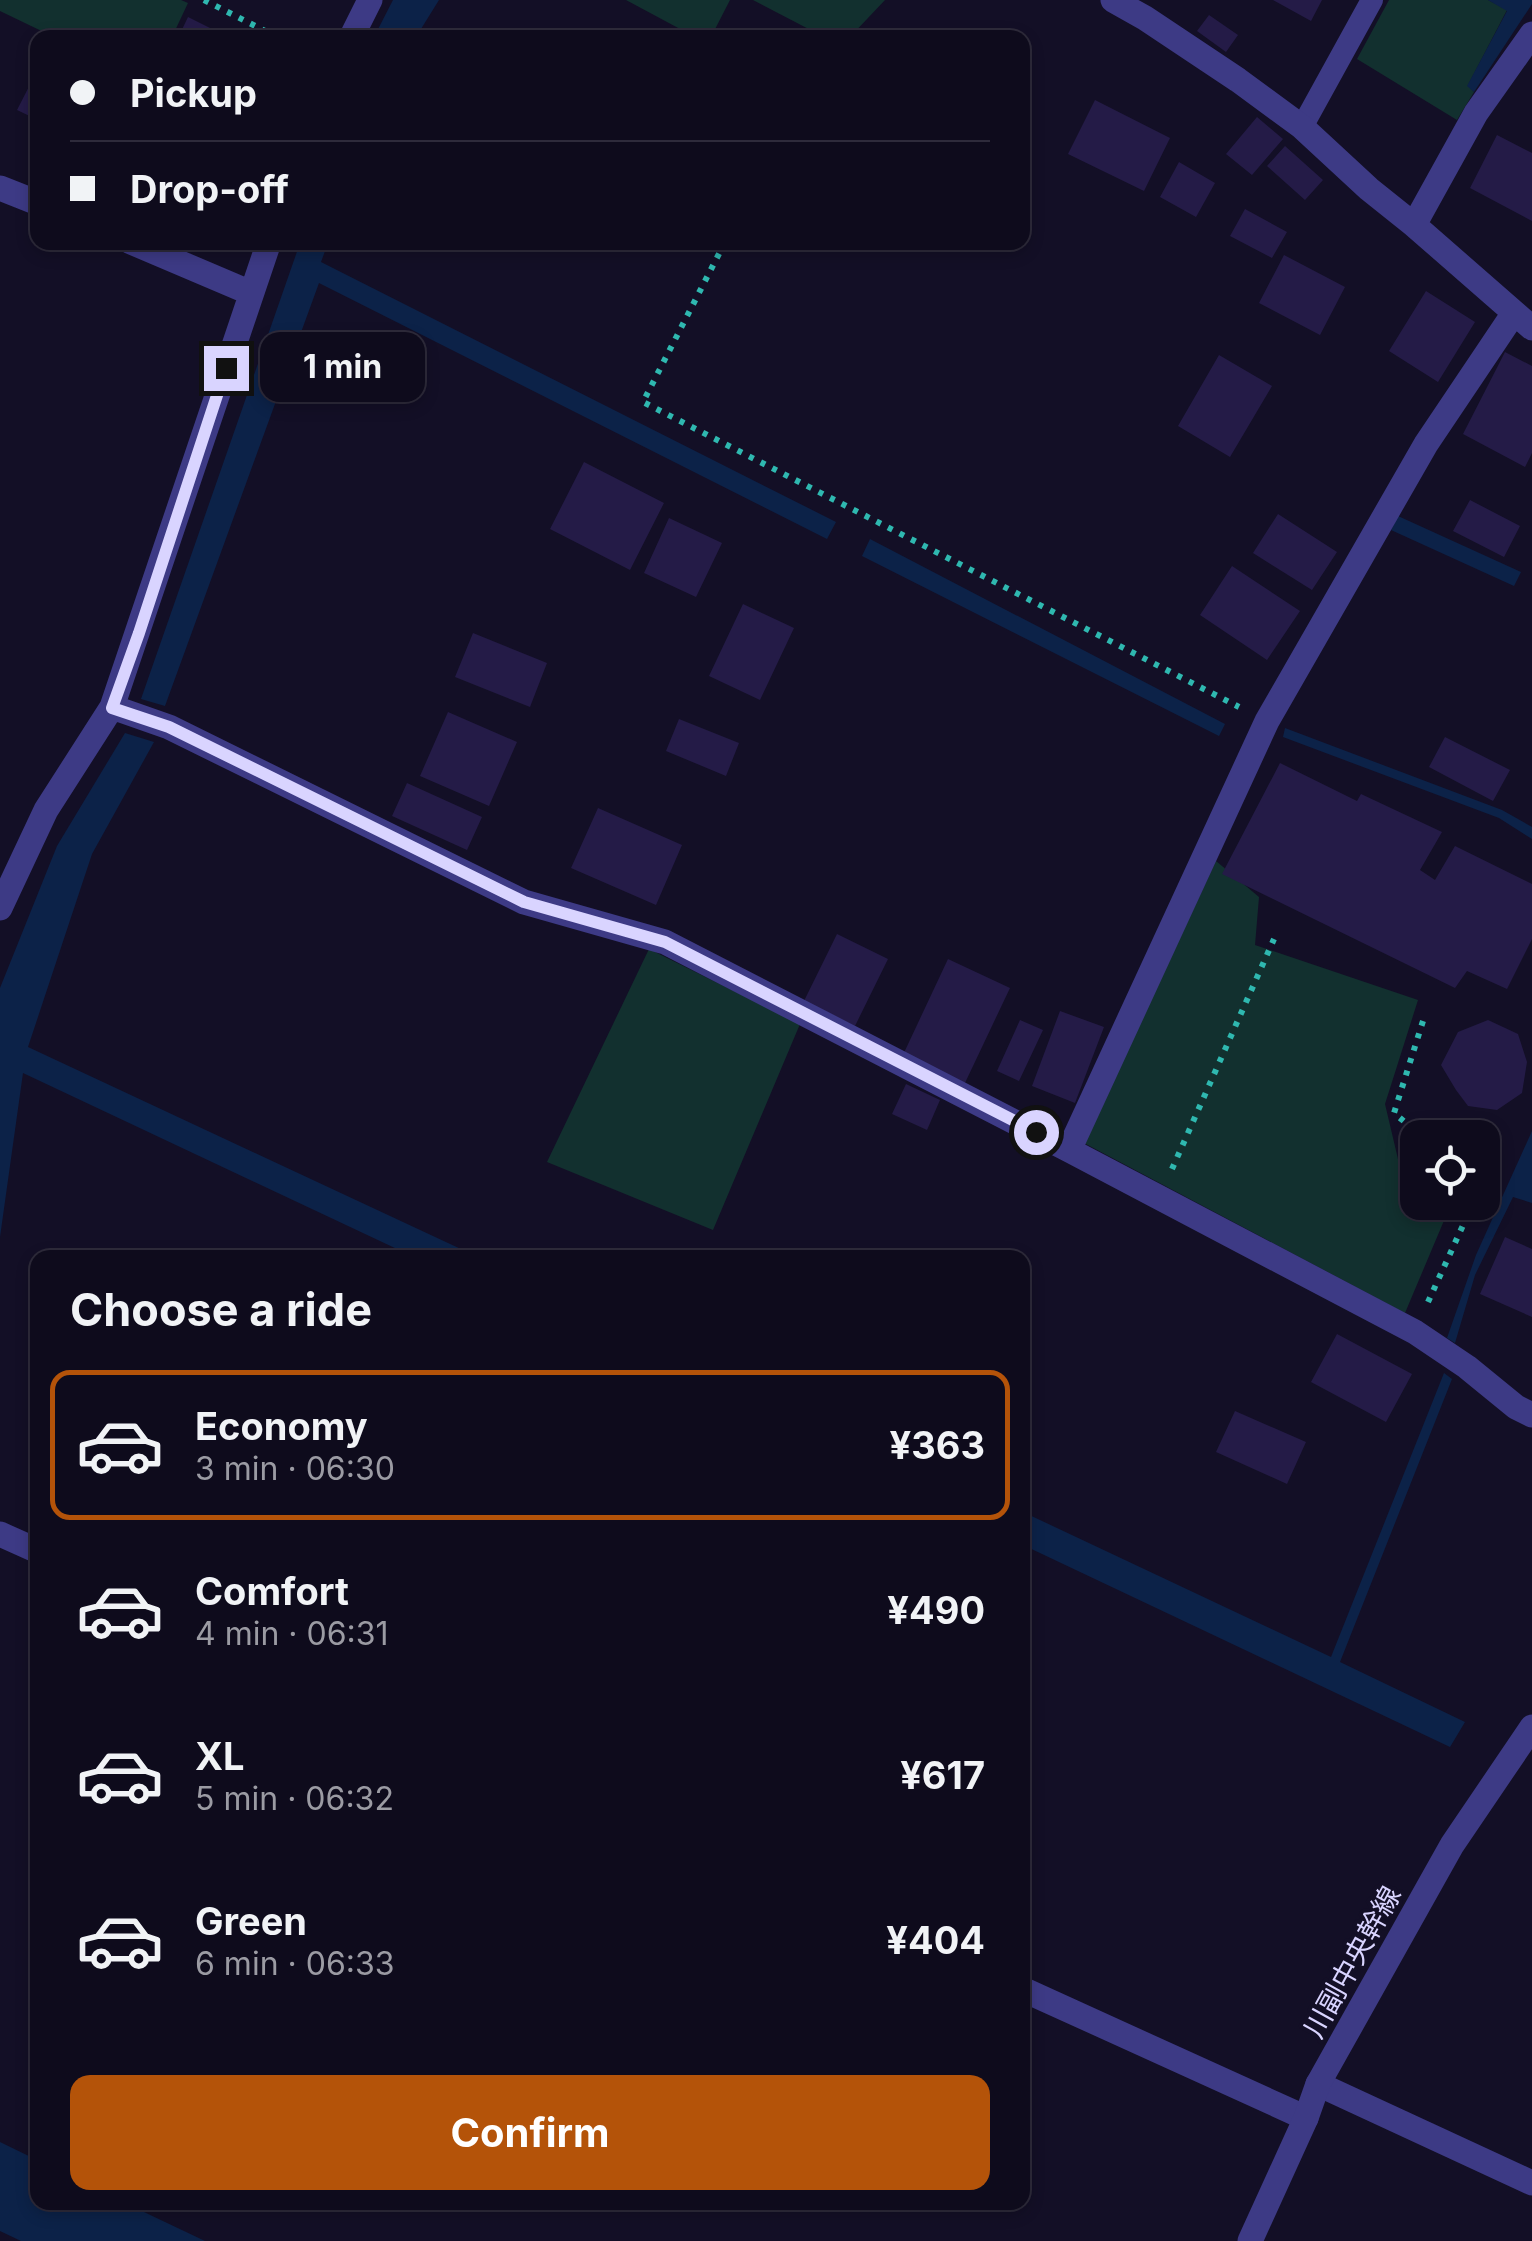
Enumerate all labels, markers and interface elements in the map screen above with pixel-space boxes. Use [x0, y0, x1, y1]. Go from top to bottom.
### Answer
text: Pickup [130, 70, 257, 116]
text: Drop-off [130, 166, 289, 212]
callout: 1 min [261, 333, 426, 403]
route end [204, 346, 249, 391]
text: 1 min [303, 347, 382, 386]
route start [1014, 1110, 1059, 1155]
map controls [1400, 1120, 1500, 1220]
button: locate [1400, 1120, 1500, 1220]
text: Choose a ride [70, 1282, 372, 1337]
icon: car [75, 1400, 165, 1490]
text: Economy [195, 1403, 368, 1449]
text: ¥363 [890, 1422, 985, 1468]
text: 3 min · 06:30 [195, 1449, 395, 1488]
icon: car [75, 1565, 165, 1655]
text: Comfort [195, 1568, 349, 1614]
text: ¥490 [887, 1587, 985, 1633]
text: 4 min · 06:31 [195, 1614, 389, 1653]
icon: car [75, 1730, 165, 1820]
text: XL [195, 1733, 245, 1779]
text: ¥617 [900, 1752, 985, 1798]
text: 5 min · 06:32 [195, 1779, 394, 1818]
street label: 川副中央幹線 [1296, 1880, 1408, 2044]
icon: car [75, 1895, 165, 1985]
text: Green [195, 1898, 307, 1944]
text: ¥404 [886, 1917, 985, 1963]
text: 6 min · 06:33 [195, 1944, 395, 1983]
button: Confirm [70, 2075, 990, 2190]

